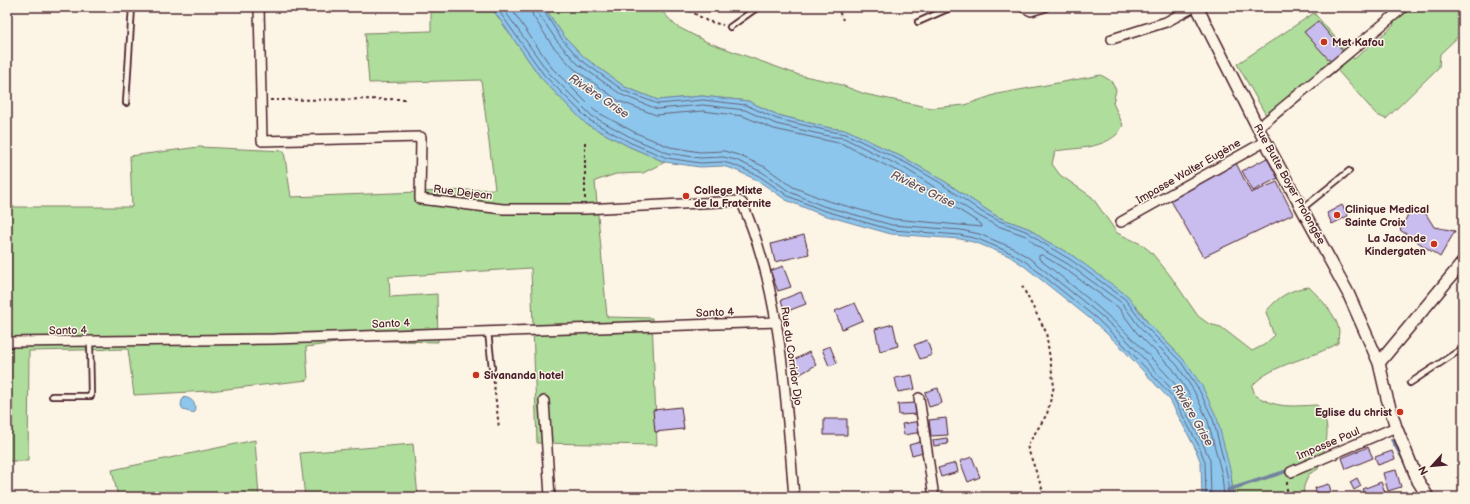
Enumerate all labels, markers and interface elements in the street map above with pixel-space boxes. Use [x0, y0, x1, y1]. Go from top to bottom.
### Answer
place label: Met Kafou [1332, 36, 1384, 49]
marker: Met Kafou [1319, 37, 1329, 47]
water label: Rivière Grise [566, 71, 632, 122]
street label: Rue Butte Boyer Prolongée [1251, 122, 1328, 247]
street label: Impasse Walter Eugène [1134, 136, 1243, 207]
water label: Rivière Grise [888, 167, 957, 211]
street label: Rue Dejean [433, 182, 493, 203]
place label: College Mixte de la Fraternite [694, 184, 771, 210]
marker: College Mixte de la Fraternite [681, 191, 691, 201]
place label: Clinique Medical Sainte Croix [1345, 203, 1429, 229]
marker: Clinique Medical Sainte Croix [1332, 210, 1342, 220]
place label: La Jaconde Kindergaten [1365, 232, 1426, 258]
marker: La Jaconde Kindergaten [1429, 239, 1439, 249]
street label: Santo 4 [696, 305, 735, 320]
street label: Rue du Corridor Djo [778, 306, 805, 406]
street label: Santo 4 [372, 316, 411, 331]
street label: Santo 4 [49, 324, 87, 337]
place label: Sivananda hotel [484, 369, 564, 382]
marker: Sivananda hotel [471, 370, 481, 380]
water label: Rivière Grise [1169, 381, 1216, 449]
place label: Eglise du christ [1315, 406, 1392, 419]
marker: Eglise du christ [1395, 407, 1405, 417]
street label: Impasse Paul [1295, 424, 1361, 462]
north arrow [1412, 446, 1452, 486]
text: N [1416, 464, 1431, 477]

